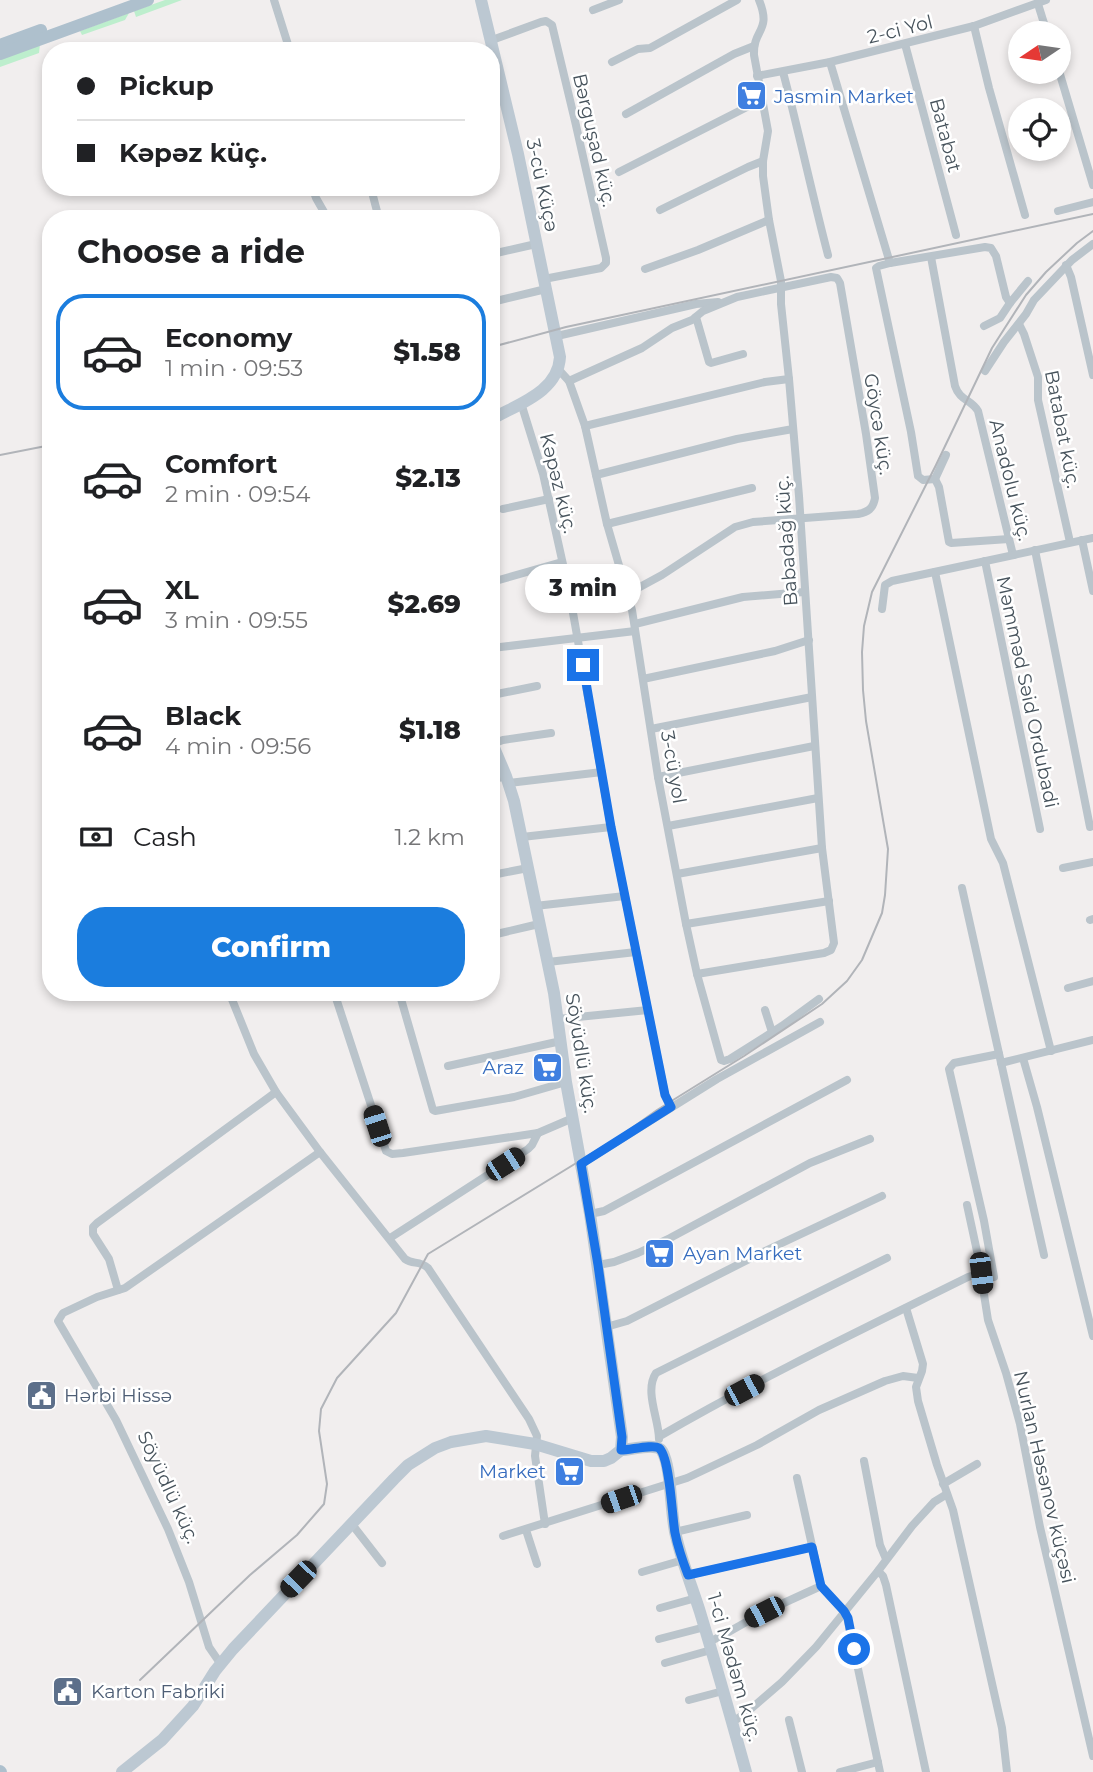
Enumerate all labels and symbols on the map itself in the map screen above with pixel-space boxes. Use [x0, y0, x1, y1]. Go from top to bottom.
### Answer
street label: 2-ci Yol [865, 10, 935, 49]
north arrow [1008, 21, 1071, 84]
street label: Bərguşad küç. [568, 71, 621, 209]
supermarket icon: Jasmin Market [734, 79, 768, 113]
place label: Jasmin Market [773, 85, 914, 108]
street label: Batabat [925, 96, 967, 175]
street label: 3-cü Küçə [521, 136, 564, 234]
street label: Batabat küç. [1040, 368, 1085, 490]
street label: Göycə küç. [859, 372, 898, 476]
street label: Anadolu küç. [984, 417, 1037, 543]
street label: Kəpəz küç. [535, 431, 582, 536]
street label: Babadağ küç. [770, 475, 803, 607]
callout: 3 min [525, 564, 641, 612]
street label: Məmməd Səid Ordubadi [992, 574, 1063, 810]
route end [567, 649, 599, 681]
street label: 3-cü yol [656, 729, 691, 805]
street label: Söyüdlü küç. [561, 991, 602, 1115]
supermarket icon: Araz [530, 1050, 564, 1084]
place label: Araz [483, 1056, 524, 1079]
car [361, 1103, 394, 1149]
car [482, 1144, 529, 1184]
supermarket icon: Ayan Market [643, 1236, 677, 1270]
place label: Ayan Market [683, 1242, 802, 1265]
car [969, 1251, 994, 1295]
street label: Nurlan Həsənov küçəsi [1009, 1369, 1080, 1586]
car [721, 1371, 768, 1409]
public building icon: Hərbi Hissə [24, 1378, 58, 1412]
place label: Hərbi Hissə [64, 1384, 172, 1407]
street label: Söyüdlü küç. [133, 1427, 205, 1547]
supermarket icon: Market [552, 1454, 586, 1488]
place label: Market [479, 1460, 546, 1483]
car [598, 1482, 645, 1516]
car [276, 1557, 321, 1601]
street label: 1-ci Mədəm küç. [702, 1590, 767, 1744]
car [741, 1593, 788, 1631]
route start [838, 1633, 870, 1665]
public building icon: Karton Fabriki [51, 1674, 85, 1708]
place label: Karton Fabriki [91, 1680, 225, 1703]

